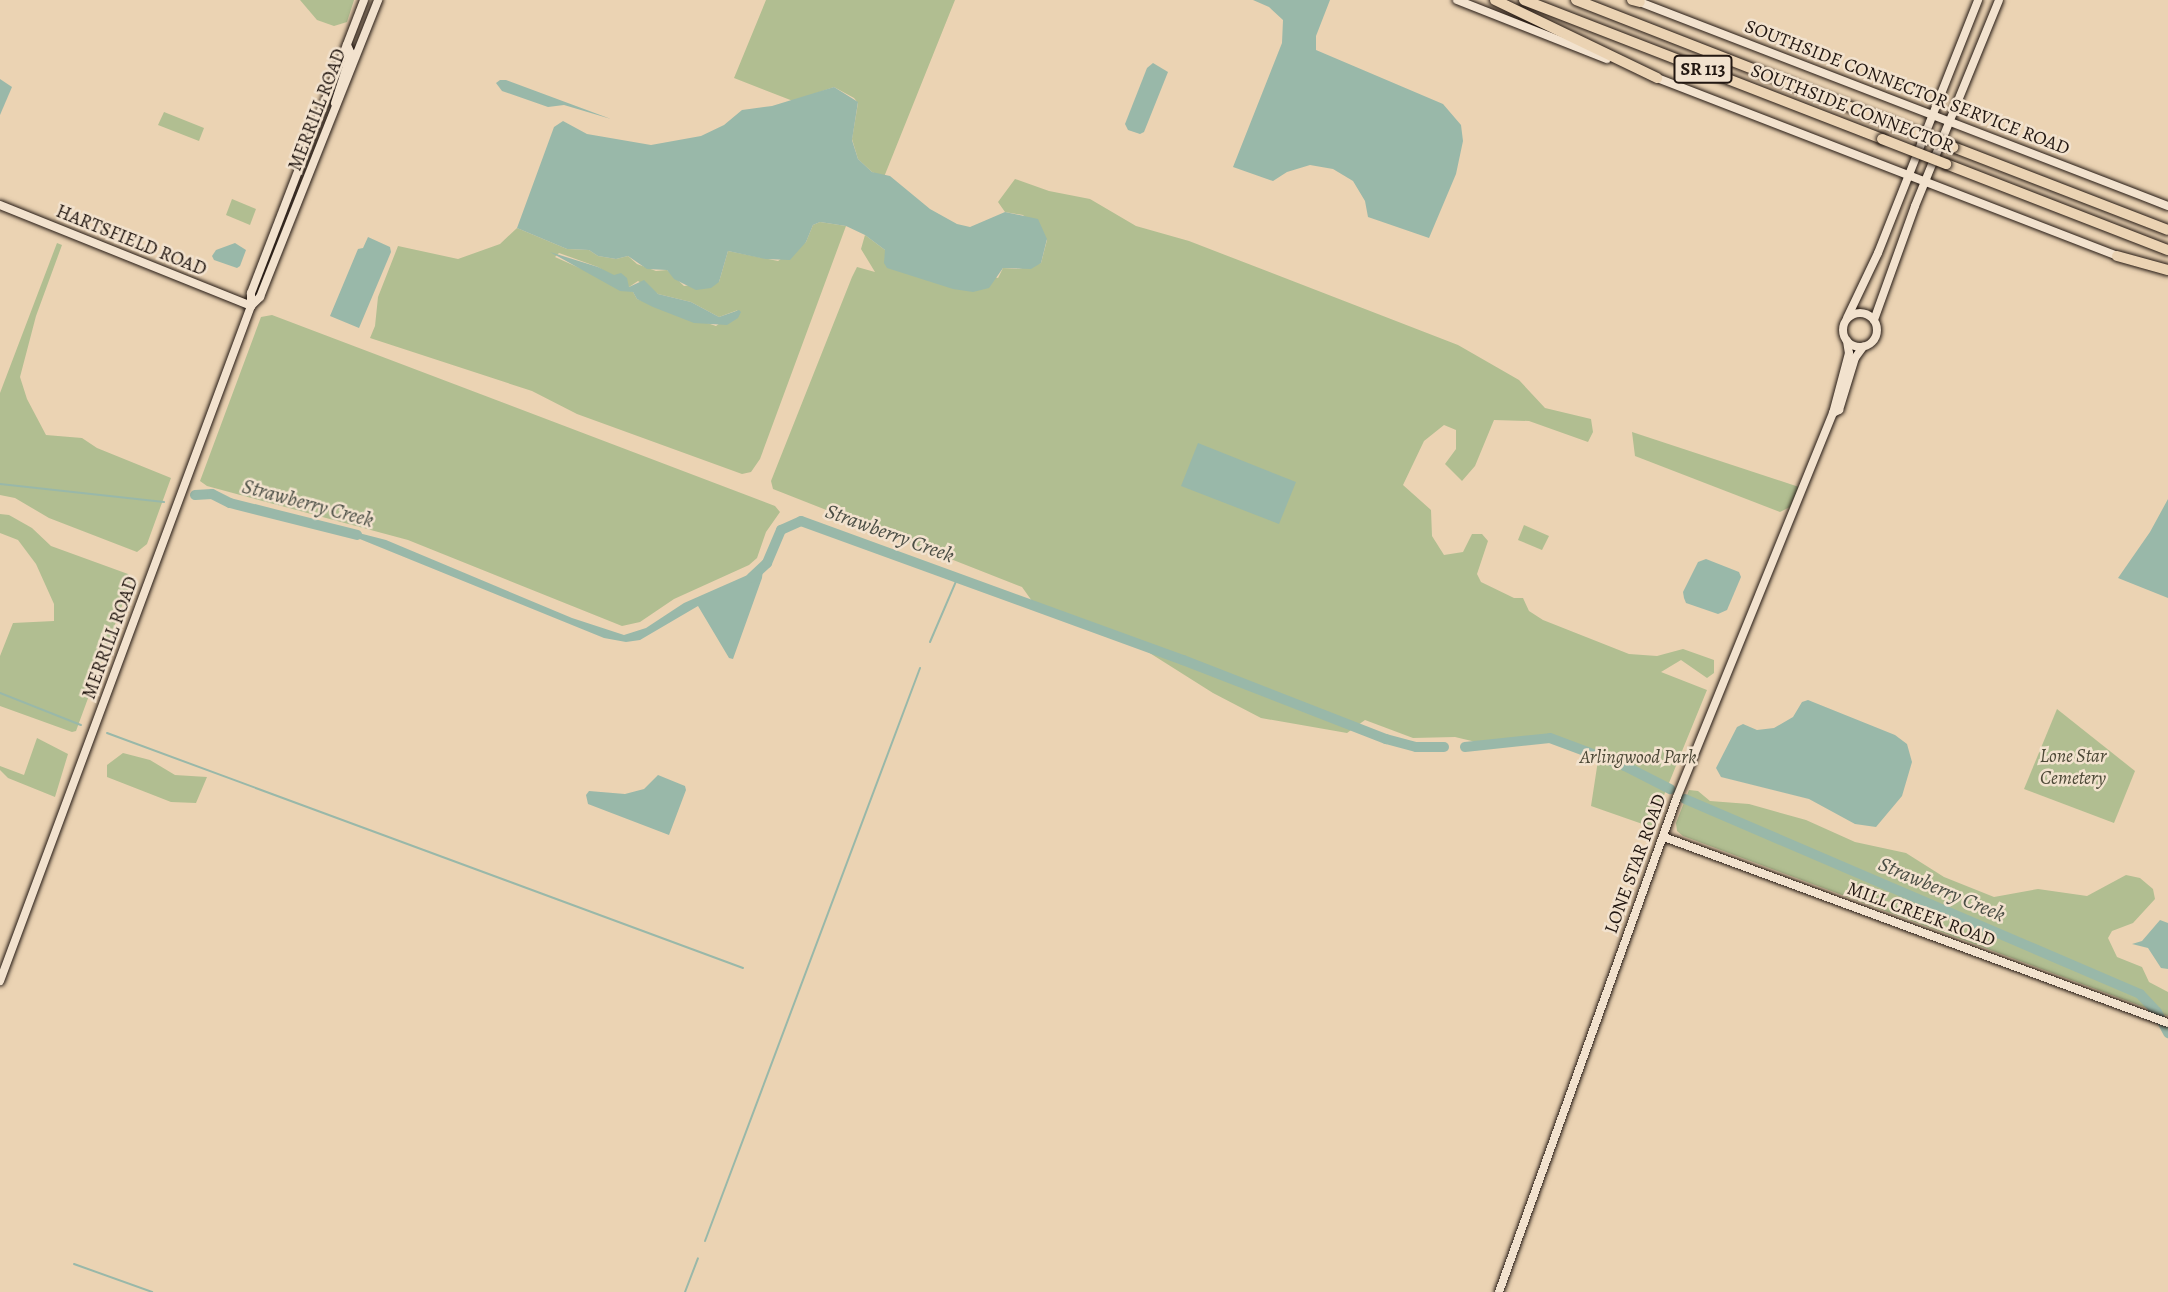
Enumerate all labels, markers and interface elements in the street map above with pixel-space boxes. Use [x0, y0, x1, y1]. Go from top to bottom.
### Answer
street label: SOUTHSIDE CONNECTOR SERVICE ROAD [1741, 15, 2073, 161]
street label: MERRILL ROAD [284, 46, 352, 174]
road number: SR 113 [1673, 55, 1733, 84]
street label: SOUTHSIDE CONNECTOR [1747, 60, 1957, 158]
street label: HARTSFIELD ROAD [52, 200, 210, 282]
water label: Strawberry Creek [239, 473, 377, 533]
water label: Strawberry Creek [822, 498, 958, 568]
street label: MERRILL ROAD [78, 574, 144, 702]
park label: Lone Star Cemetery [2040, 746, 2106, 790]
park label: Arlingwood Park [1580, 747, 1696, 769]
street label: LONE STAR ROAD [1600, 791, 1672, 937]
water label: Strawberry Creek [1875, 851, 2009, 927]
street label: MILL CREEK ROAD [1844, 878, 1998, 952]

